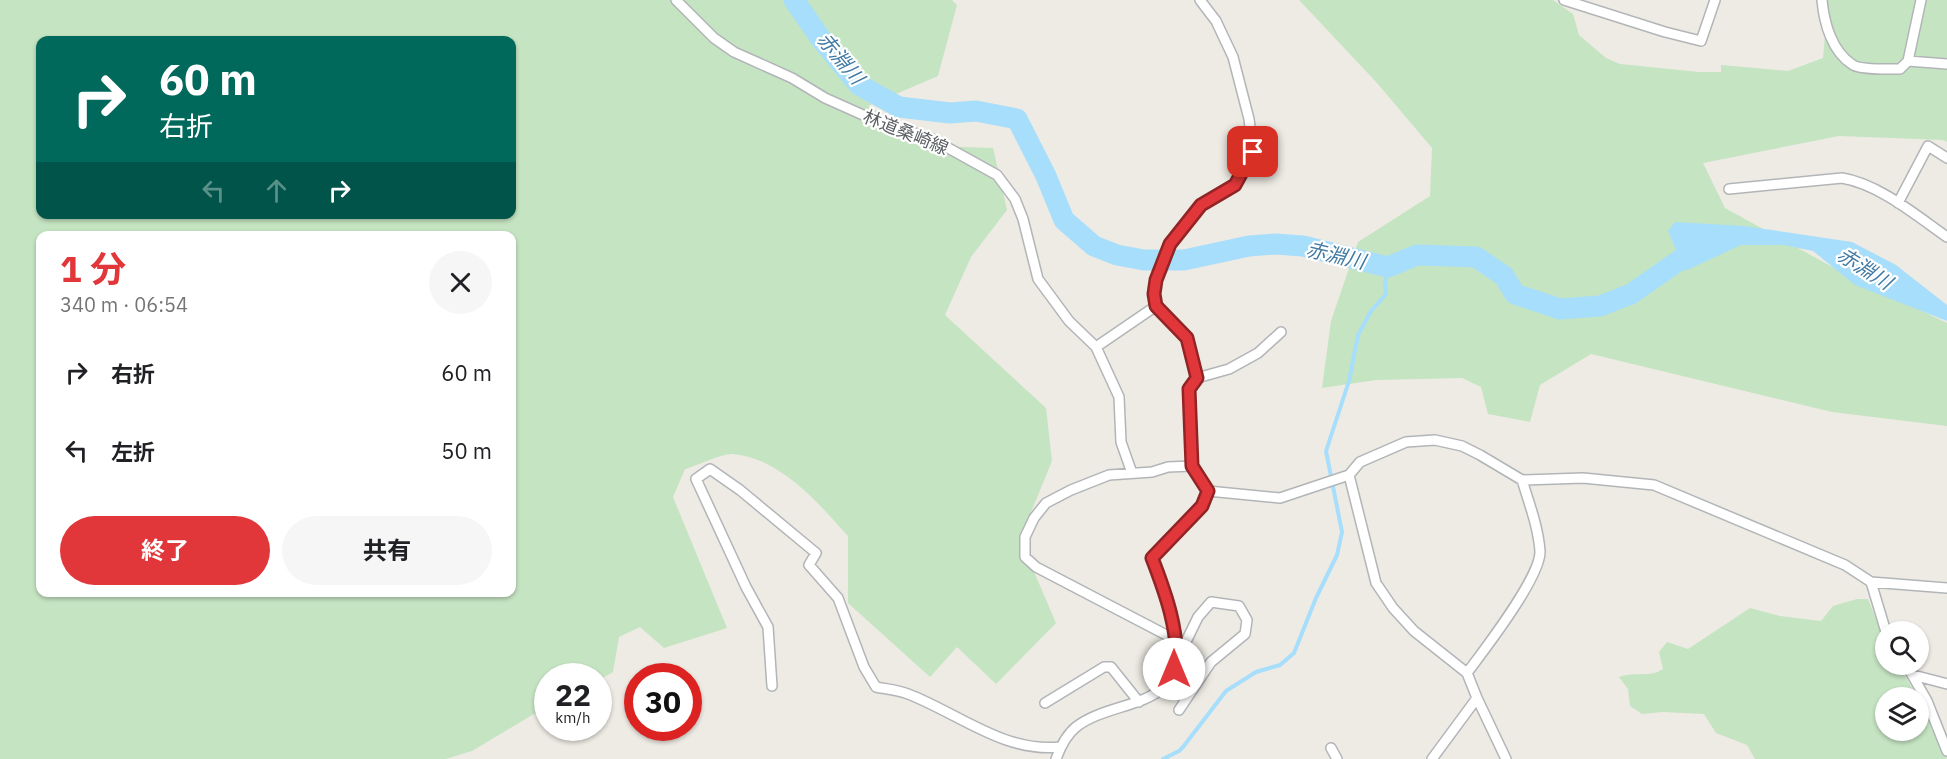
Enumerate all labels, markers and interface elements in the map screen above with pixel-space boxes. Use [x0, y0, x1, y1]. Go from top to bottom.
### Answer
water label: 赤淵川 [811, 26, 872, 91]
text: 60 m [159, 52, 257, 107]
icon: right [60, 60, 138, 138]
street label: 林道桑崎線 [860, 104, 952, 160]
text: 右折 [159, 108, 213, 143]
pin [1227, 126, 1278, 177]
icon: arrive [1236, 135, 1269, 168]
icon: left [197, 174, 230, 207]
icon: ahead [260, 174, 293, 207]
icon: right [323, 174, 356, 207]
water label: 赤淵川 [1304, 235, 1370, 275]
water label: 赤淵川 [1832, 241, 1899, 296]
text: 1 分 [60, 245, 126, 292]
button: close [429, 251, 492, 314]
text: 340 m · 06:54 [60, 291, 188, 318]
icon: right [60, 356, 93, 389]
text: 60 m [441, 358, 492, 387]
text: 右折 [111, 359, 155, 388]
icon: left [60, 434, 93, 467]
text: 50 m [441, 436, 492, 465]
text: 左折 [111, 437, 155, 466]
button: 終了 [60, 516, 270, 585]
button: 共有 [282, 516, 492, 585]
map controls [1875, 621, 1929, 741]
button: search [1875, 621, 1929, 675]
position arrow [1142, 637, 1206, 701]
speed limit sign: 30 [624, 663, 702, 741]
text: 22 [555, 675, 591, 714]
button: layers [1875, 687, 1929, 741]
text: km/h [555, 708, 591, 727]

